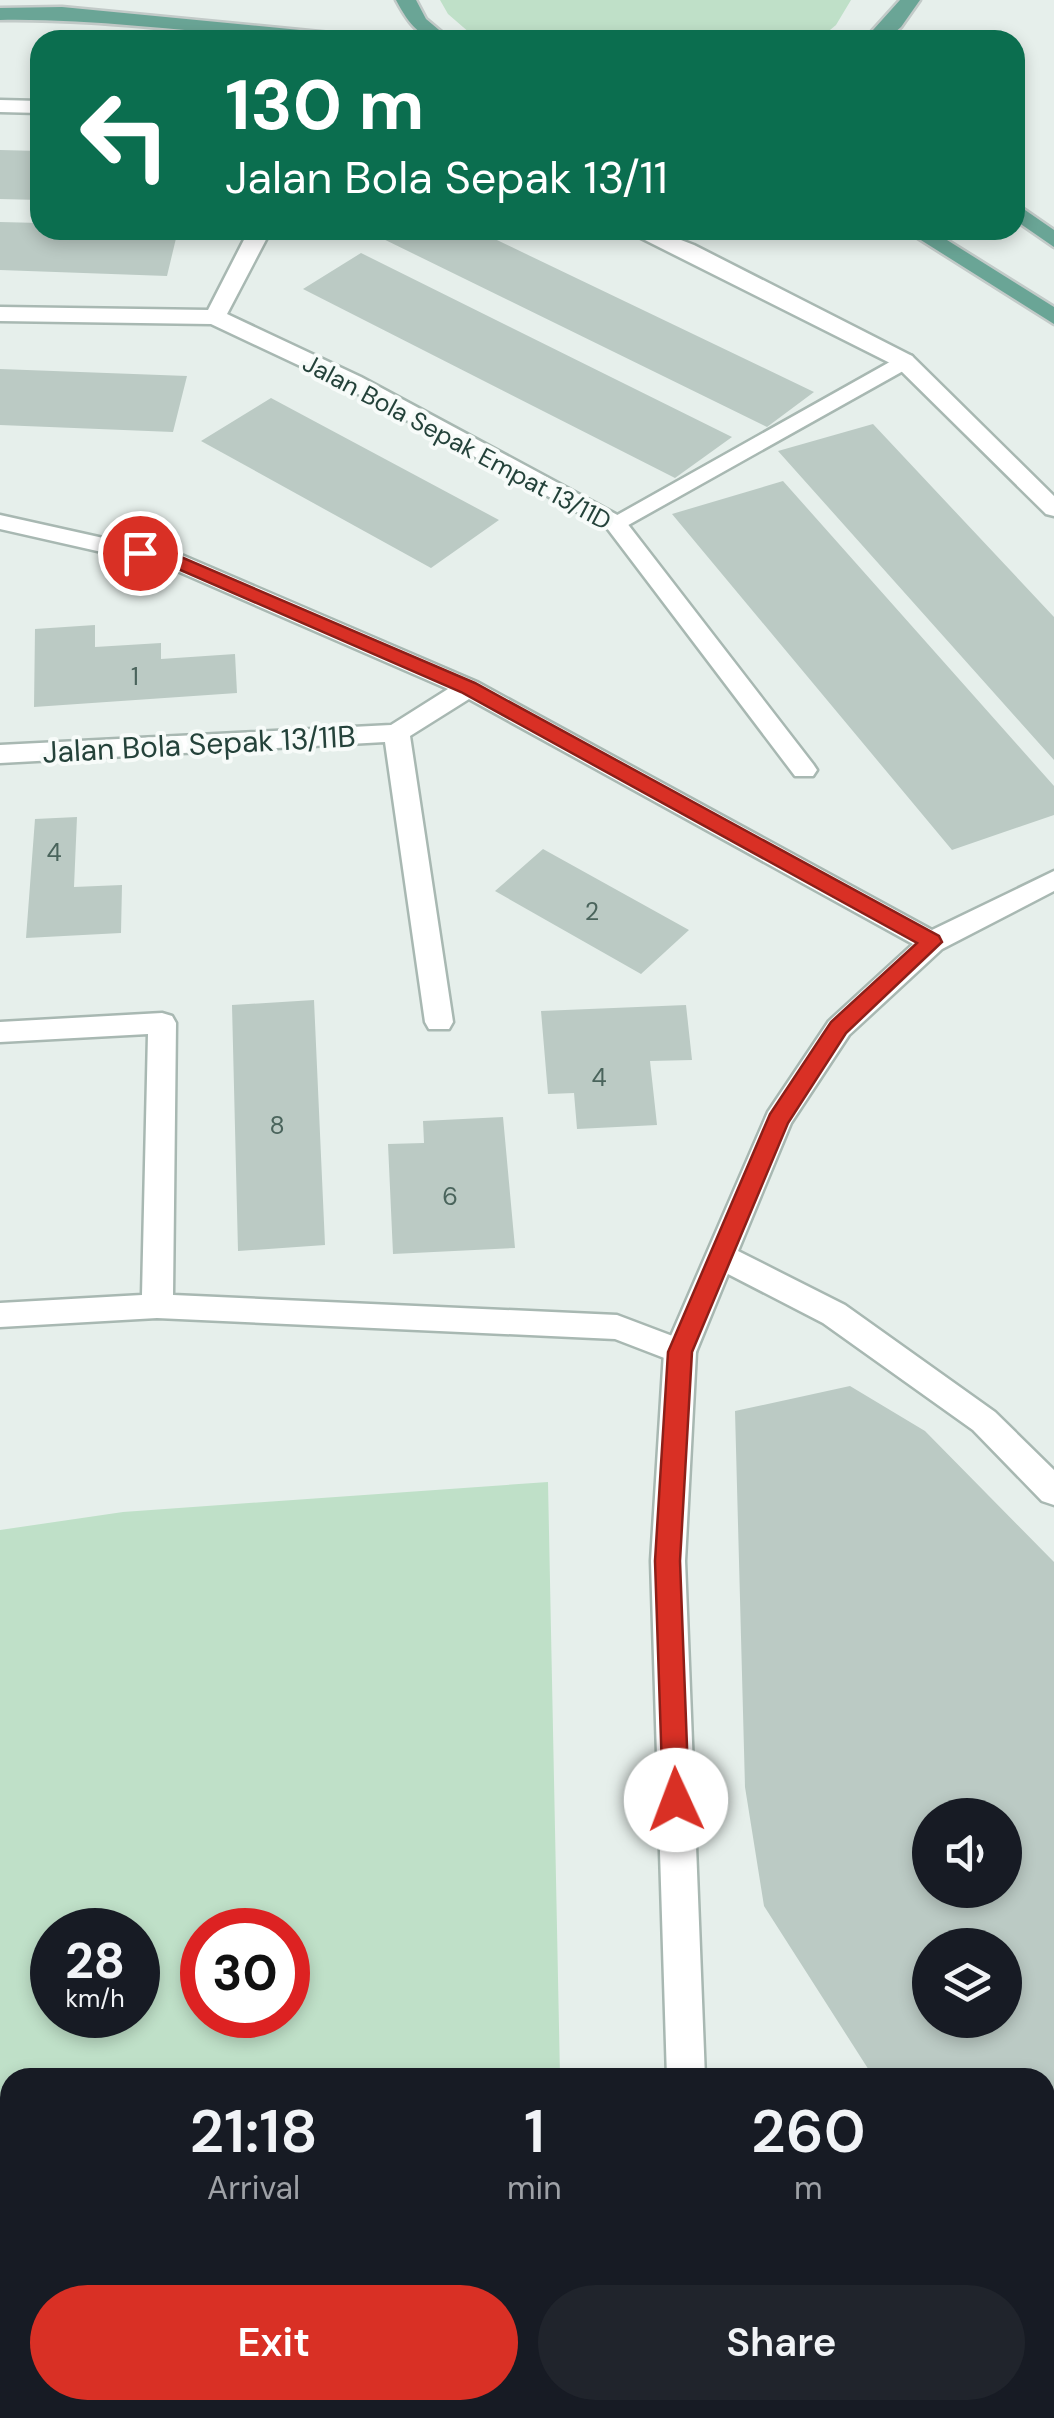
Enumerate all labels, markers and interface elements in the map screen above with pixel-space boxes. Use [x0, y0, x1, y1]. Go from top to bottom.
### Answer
text: 130 m [225, 60, 424, 151]
icon: left [60, 70, 190, 200]
text: Jalan Bola Sepak 13/11 [225, 148, 668, 207]
street label: Jalan Bola Sepak Empat 13/11D [297, 346, 617, 538]
pin [98, 511, 183, 596]
icon: arrive [113, 526, 168, 581]
house number: 1 [131, 660, 139, 693]
street label: Jalan Bola Sepak 13/11B [42, 716, 356, 772]
house number: 4 [46, 836, 62, 869]
house number: 2 [585, 895, 599, 928]
house number: 4 [591, 1061, 607, 1094]
house number: 8 [269, 1109, 285, 1142]
house number: 6 [442, 1180, 458, 1213]
position arrow [624, 1748, 728, 1852]
map controls [912, 1798, 1022, 2038]
button: sound [912, 1798, 1022, 1908]
speed limit sign: 30 [180, 1908, 310, 2038]
text: 28 [65, 1928, 125, 1994]
button: layers [912, 1928, 1022, 2038]
text: km/h [65, 1982, 125, 2015]
text: 21:18 [189, 2092, 318, 2171]
text: 1 [524, 2092, 545, 2171]
text: 260 [751, 2092, 866, 2171]
text: Arrival [207, 2167, 300, 2209]
text: min [507, 2167, 562, 2209]
text: m [794, 2167, 823, 2209]
button: Exit [30, 2285, 518, 2400]
button: Share [538, 2285, 1025, 2400]

